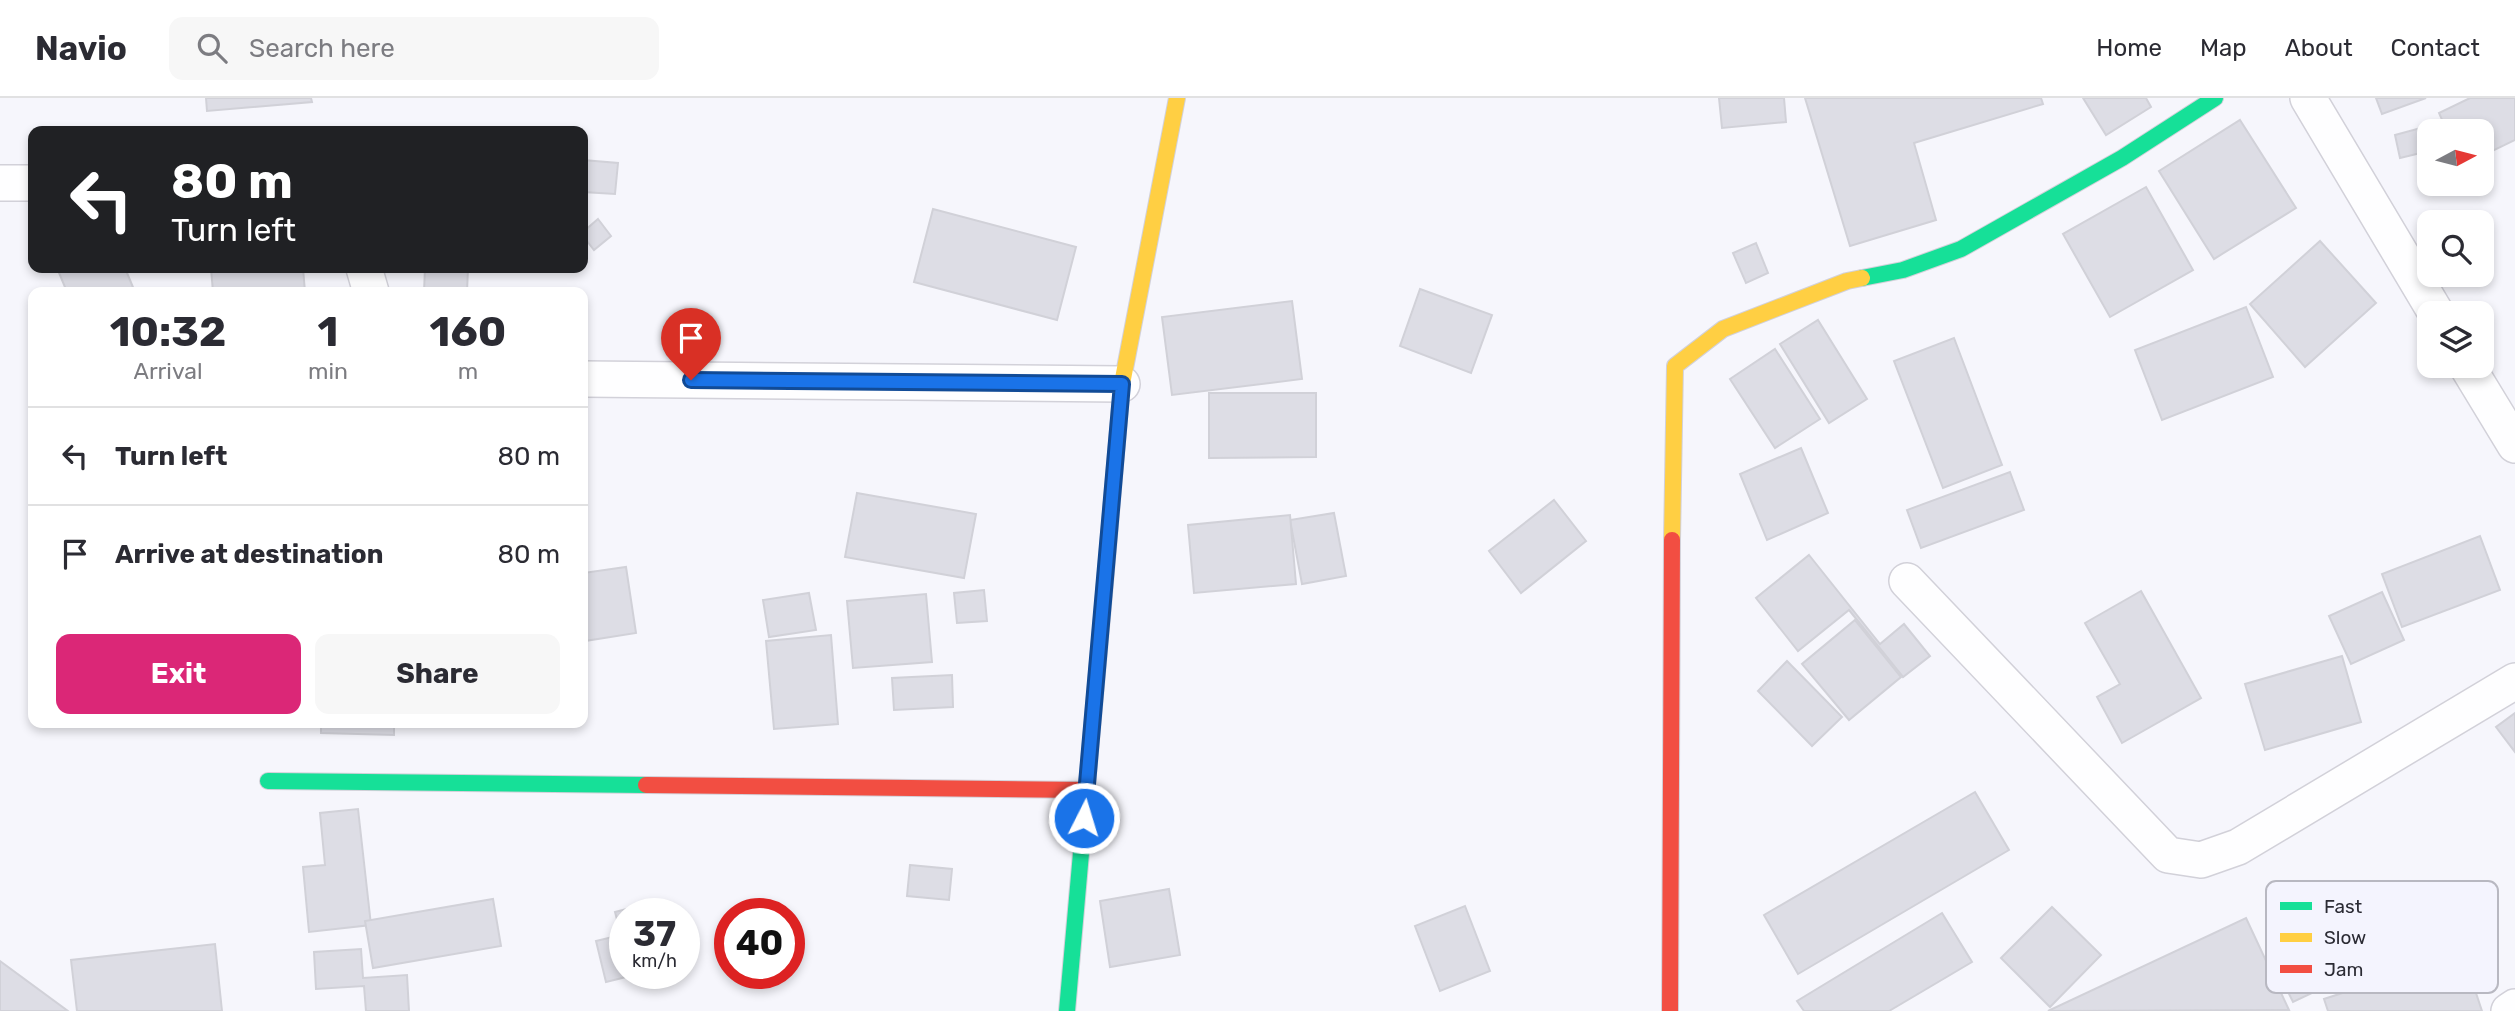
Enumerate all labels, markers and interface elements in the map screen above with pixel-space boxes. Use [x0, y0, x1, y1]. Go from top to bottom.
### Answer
search box [169, 17, 659, 80]
text: Navio [35, 29, 127, 68]
icon: search [193, 29, 231, 67]
text: Search here [249, 33, 395, 64]
text: Home [2096, 34, 2162, 62]
text: Map [2200, 34, 2247, 62]
text: About [2285, 34, 2353, 62]
text: Contact [2391, 34, 2480, 62]
north arrow [2417, 119, 2494, 196]
map controls [2417, 119, 2494, 378]
text: 80 m [171, 152, 293, 210]
icon: left [56, 154, 147, 245]
button: search [2417, 210, 2494, 287]
text: Turn left [171, 211, 296, 249]
button: layers [2417, 301, 2494, 378]
text: 10:32 [110, 307, 226, 357]
text: 1 [318, 307, 338, 357]
text: 160 [430, 307, 506, 357]
pin [661, 308, 721, 380]
icon: arrive [672, 319, 710, 357]
text: Arrival [133, 357, 203, 385]
text: min [308, 357, 348, 385]
text: m [458, 357, 478, 385]
icon: left [56, 437, 94, 475]
text: Turn left [115, 441, 227, 472]
text: 80 m [497, 441, 560, 472]
icon: arrive [56, 535, 94, 573]
text: Arrive at destination [115, 539, 383, 570]
text: 80 m [497, 539, 560, 570]
button: Exit [56, 634, 301, 714]
button: Share [315, 634, 560, 714]
position arrow [1047, 781, 1121, 855]
legend [2266, 881, 2498, 993]
text: Fast [2324, 895, 2363, 918]
speed limit sign: 40 [714, 898, 805, 989]
text: 37 [633, 913, 676, 955]
text: Slow [2324, 926, 2366, 949]
text: km/h [632, 950, 677, 972]
text: Jam [2324, 958, 2363, 981]

